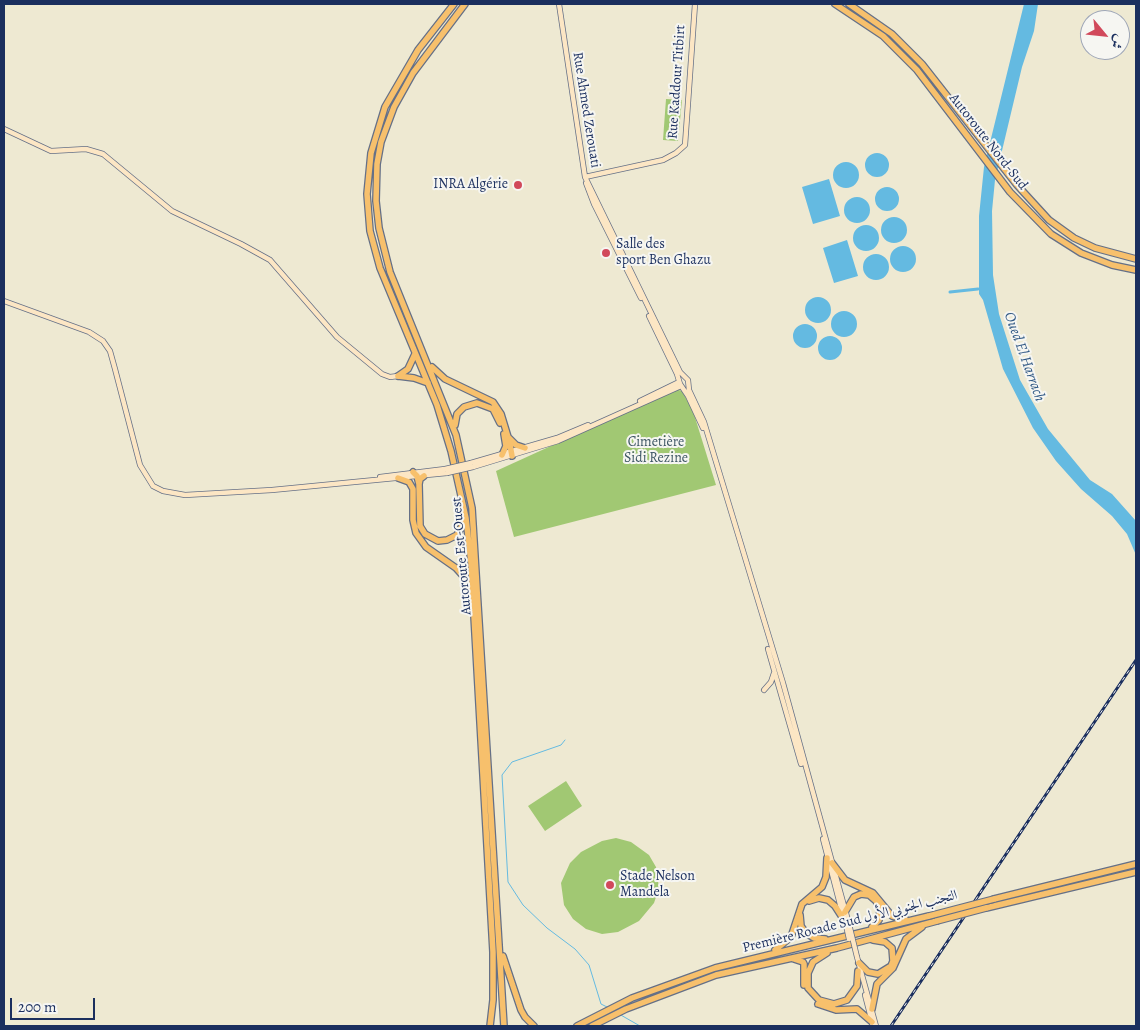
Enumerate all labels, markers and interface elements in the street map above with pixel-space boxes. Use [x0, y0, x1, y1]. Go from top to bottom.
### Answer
north arrow [1080, 10, 1130, 60]
street label: Rue Kaddour Titbirt [665, 24, 689, 140]
text: ش [1106, 31, 1129, 52]
street label: Rue Ahmed Zerouati [569, 51, 603, 169]
street label: Autoroute Nord-Sud [945, 90, 1031, 194]
place label: INRA Algérie [433, 177, 508, 193]
marker: INRA Algérie [512, 179, 524, 191]
place label: Salle des sport Ben Ghazu [616, 237, 711, 270]
marker: Salle des sport Ben Ghazu [600, 247, 612, 259]
water label: Oued El Harrach [999, 310, 1049, 404]
park label: Cimetière Sidi Rezine [624, 435, 688, 468]
street label: Autoroute Est-Ouest [448, 496, 476, 616]
place label: Stade Nelson Mandela [620, 869, 695, 902]
marker: Stade Nelson Mandela [604, 879, 616, 891]
street label: Première Rocade Sud التجنب الجنوبي الأول [741, 887, 959, 957]
scale bar [12, 988, 98, 1020]
text: 200 m [18, 997, 57, 1017]

